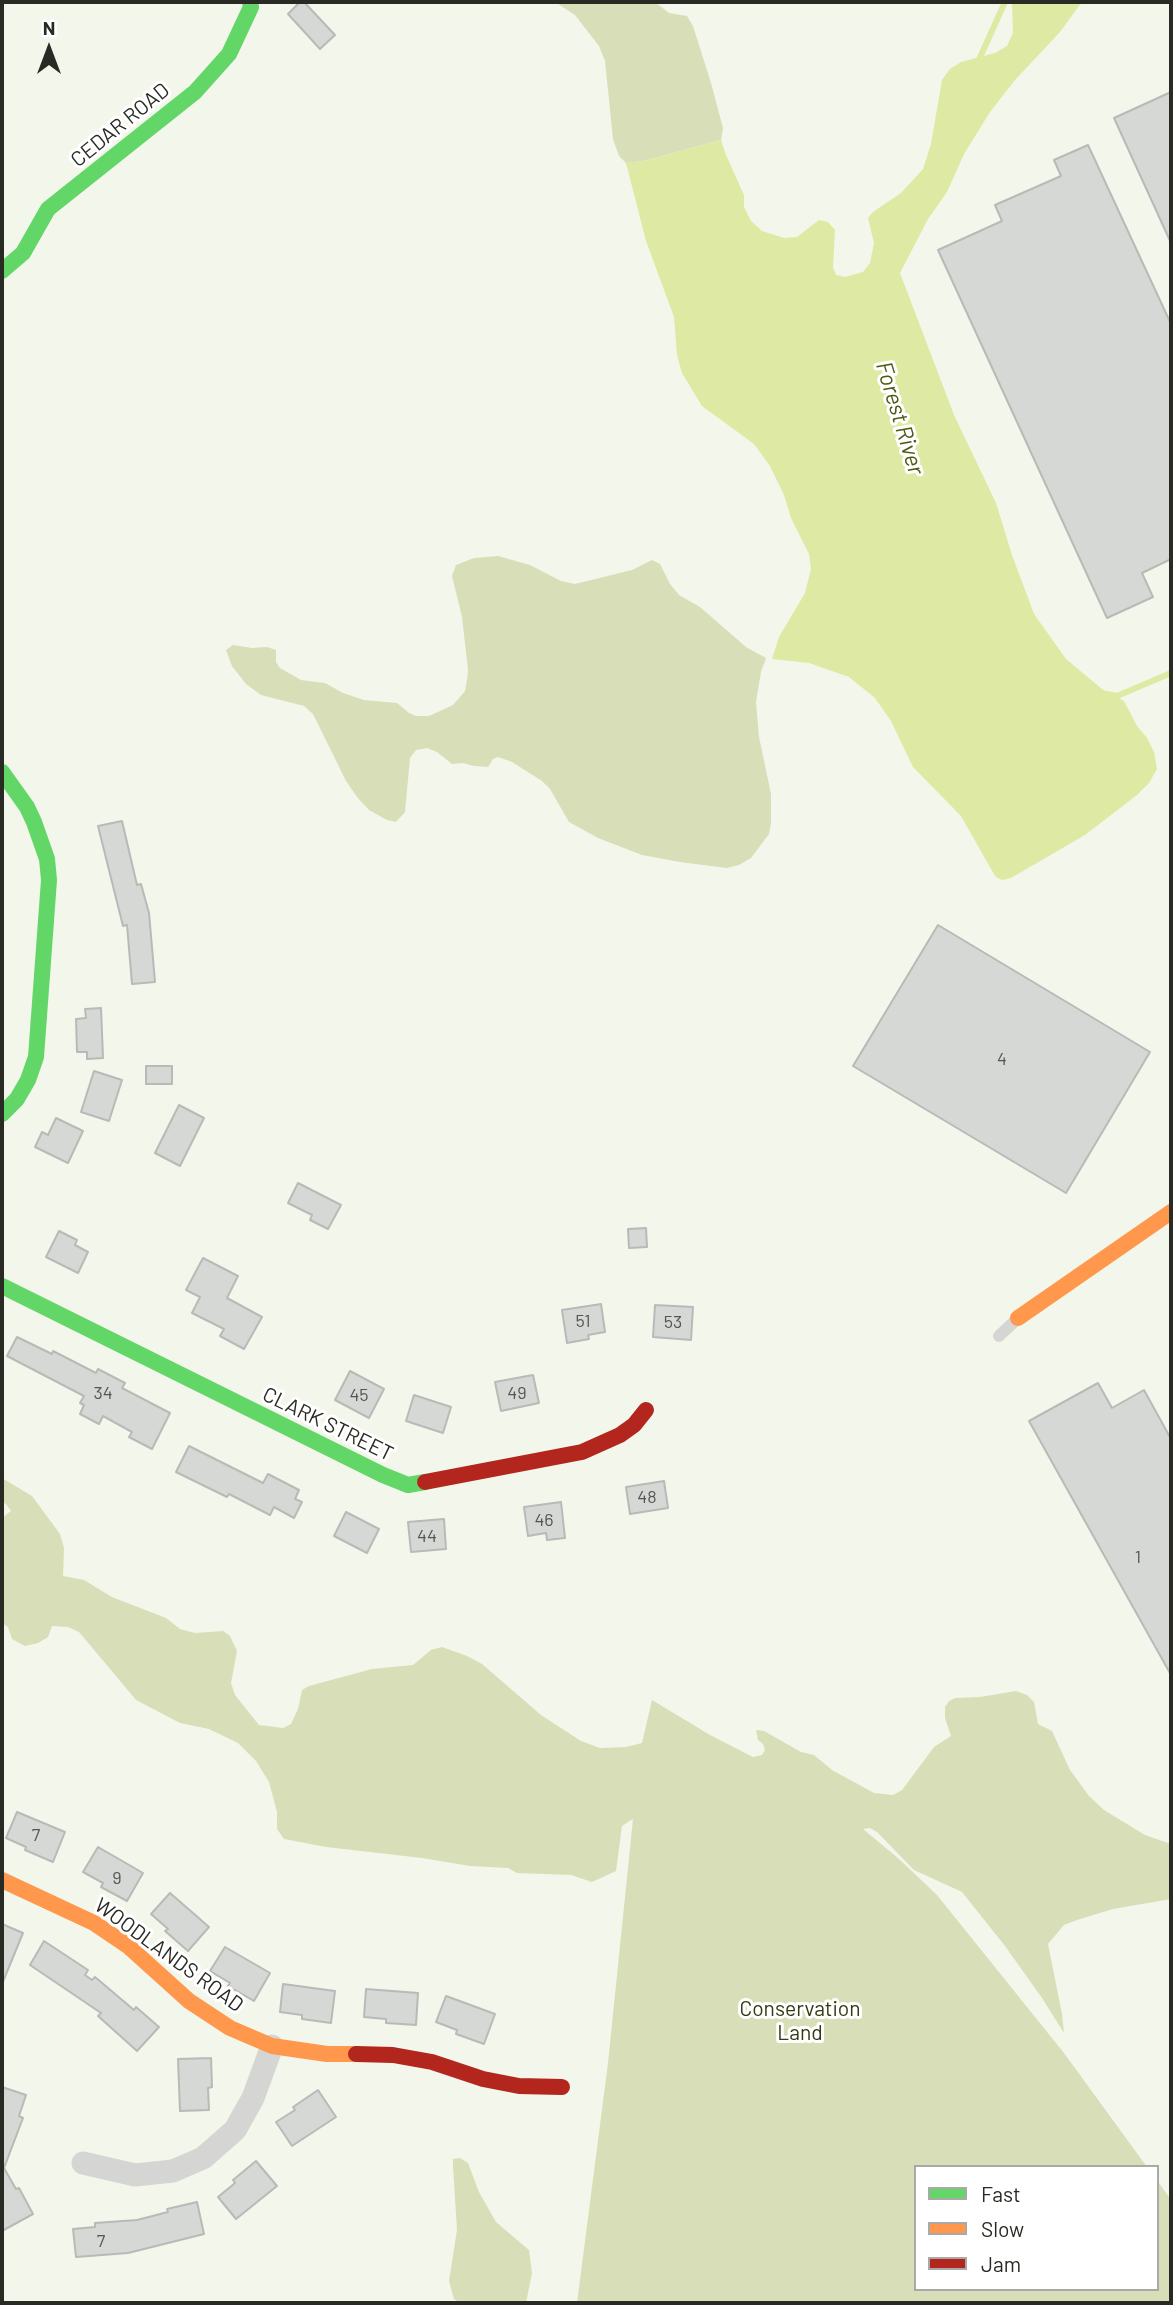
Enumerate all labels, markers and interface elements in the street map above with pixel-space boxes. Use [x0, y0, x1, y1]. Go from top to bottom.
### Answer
north arrow [14, 14, 84, 84]
text: N [43, 16, 55, 39]
street label: CEDAR ROAD [66, 78, 174, 172]
water label: Forest River [870, 358, 930, 478]
house number: 4 [997, 1048, 1007, 1070]
house number: 51 [575, 1310, 591, 1332]
house number: 53 [664, 1311, 682, 1333]
house number: 34 [93, 1382, 113, 1404]
street label: CLARK STREET [259, 1382, 397, 1466]
house number: 49 [507, 1382, 527, 1404]
house number: 45 [349, 1384, 369, 1406]
house number: 48 [637, 1486, 657, 1508]
house number: 46 [534, 1509, 554, 1531]
house number: 44 [417, 1525, 437, 1547]
house number: 1 [1135, 1546, 1141, 1568]
house number: 7 [32, 1824, 40, 1846]
house number: 9 [112, 1867, 122, 1889]
street label: WOODLANDS ROAD [90, 1893, 248, 2017]
park label: Conservation Land [739, 1996, 861, 2046]
legend [914, 2165, 1159, 2291]
text: Fast [981, 2181, 1021, 2206]
text: Slow [981, 2216, 1024, 2241]
house number: 7 [97, 2230, 105, 2252]
text: Jam [981, 2251, 1021, 2276]

